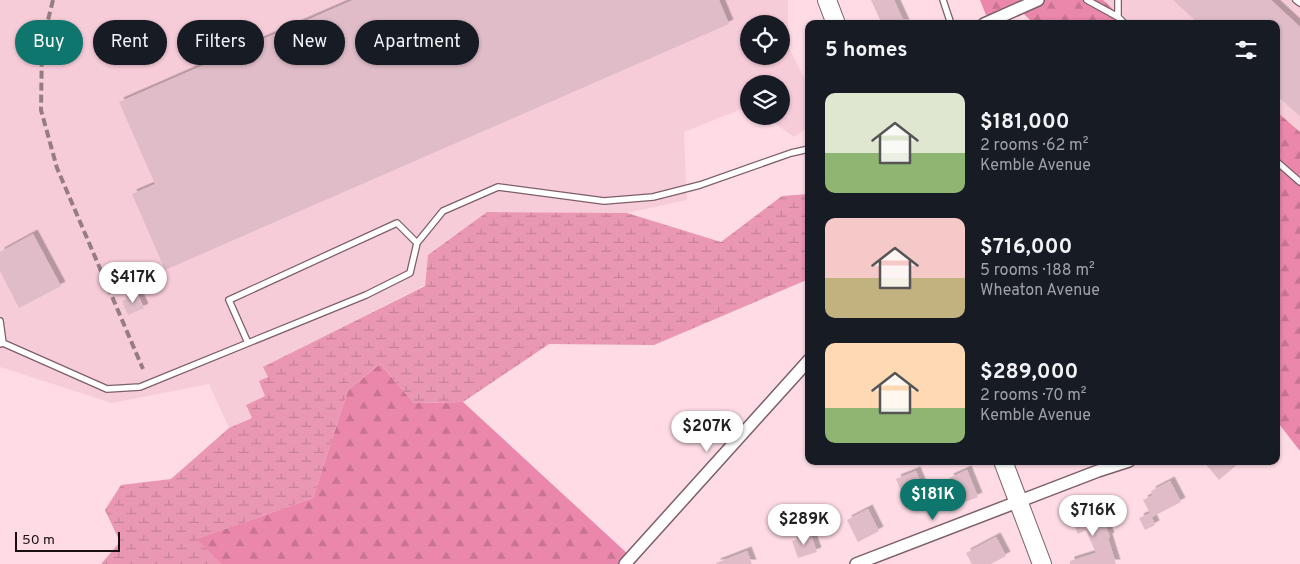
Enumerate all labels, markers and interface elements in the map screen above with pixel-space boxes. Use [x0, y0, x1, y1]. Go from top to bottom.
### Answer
map controls [740, 15, 790, 125]
button: locate [740, 15, 790, 65]
chip: Buy [15, 20, 83, 65]
chip: Rent [93, 20, 167, 65]
chip: Filters [177, 20, 264, 65]
chip: New [274, 20, 345, 65]
chip: Apartment [355, 20, 479, 65]
icon: filters [1232, 36, 1260, 64]
text: 5 homes [825, 37, 908, 64]
button: layers [740, 75, 790, 125]
text: $181,000 [980, 109, 1070, 136]
icon: home [865, 113, 925, 173]
text: 2 rooms · 62 m² [980, 136, 1088, 156]
text: Kemble Avenue [980, 156, 1091, 176]
text: $716,000 [980, 234, 1072, 261]
icon: home [865, 238, 925, 298]
text: 5 rooms · 188 m² [980, 261, 1095, 281]
pin: $417K [98, 262, 168, 304]
text: $417K [110, 268, 156, 288]
text: Wheaton Avenue [980, 281, 1100, 301]
text: $289,000 [980, 359, 1078, 386]
icon: home [865, 363, 925, 423]
text: 2 rooms · 70 m² [980, 386, 1087, 406]
text: Kemble Avenue [980, 406, 1091, 426]
pin: $207K [672, 410, 742, 453]
text: $207K [682, 417, 732, 437]
pin: $181K [898, 478, 968, 521]
text: $181K [911, 485, 955, 505]
pin: $716K [1058, 494, 1128, 537]
text: $716K [1070, 501, 1116, 521]
pin: $289K [769, 504, 839, 546]
text: $289K [779, 510, 829, 530]
scale bar [15, 529, 120, 552]
text: 50 m [22, 532, 55, 549]

